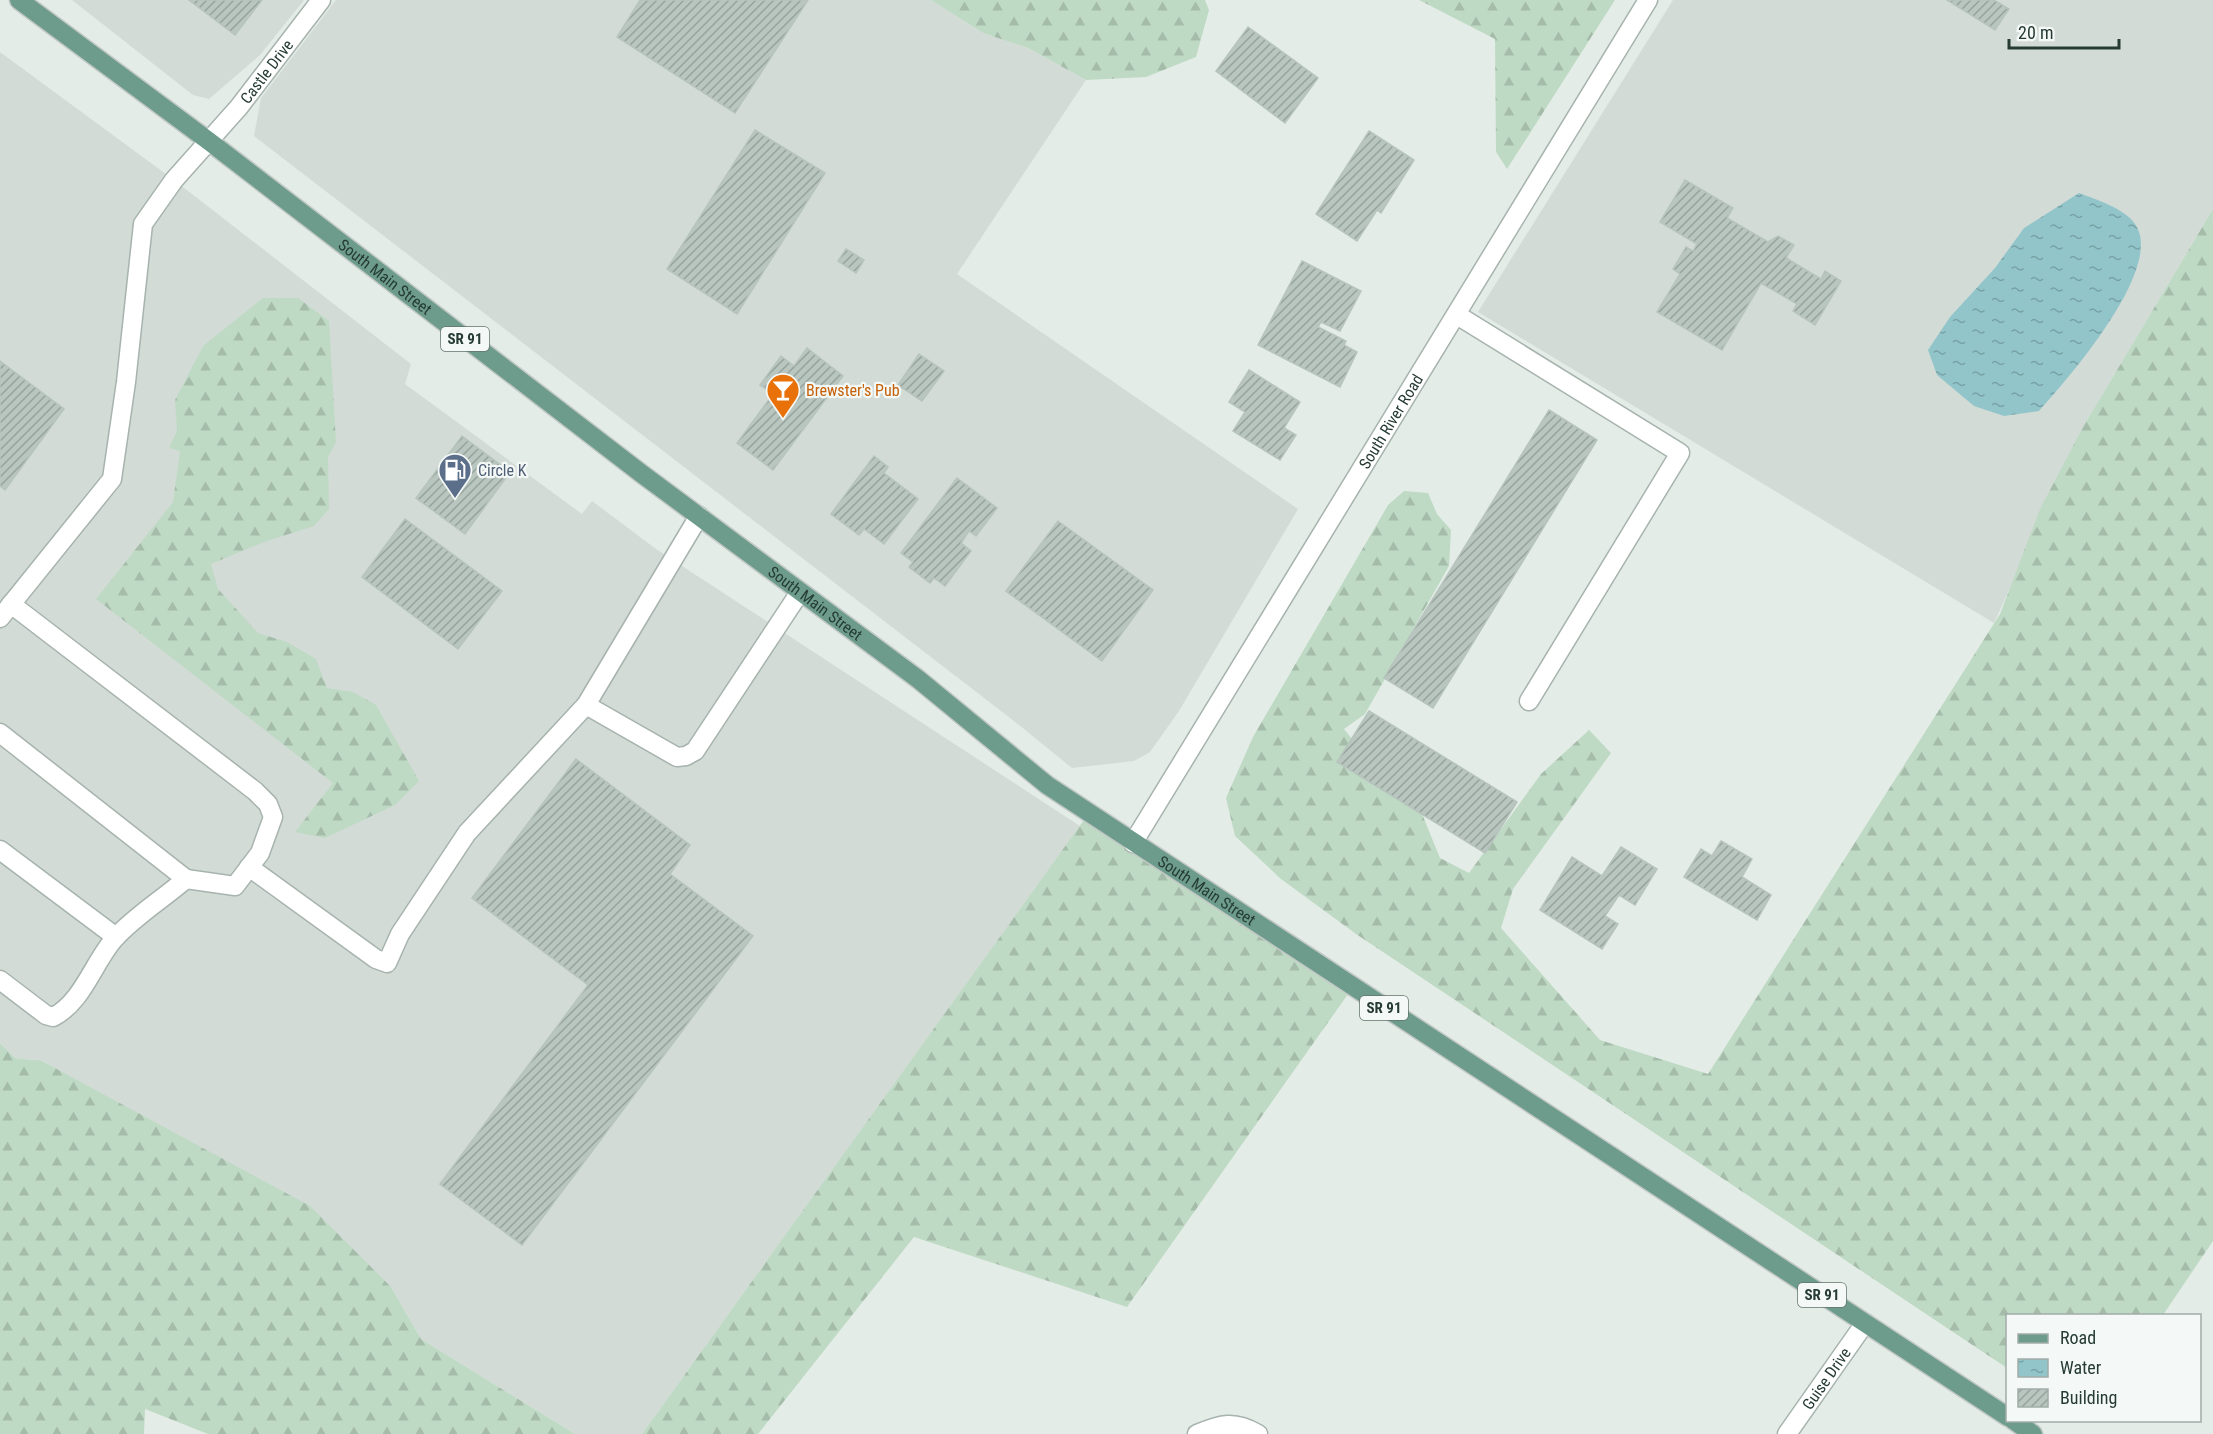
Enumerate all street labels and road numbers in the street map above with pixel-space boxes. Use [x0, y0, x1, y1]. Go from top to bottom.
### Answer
street label: Castle Drive [236, 36, 297, 107]
street label: South Main Street [335, 235, 436, 319]
road number: SR 91 [441, 327, 489, 351]
street label: South River Road [1355, 371, 1427, 472]
street label: South Main Street [764, 562, 866, 645]
street label: South Main Street [1154, 852, 1259, 930]
road number: SR 91 [1360, 996, 1408, 1020]
road number: SR 91 [1798, 1283, 1846, 1307]
street label: Guise Drive [1798, 1344, 1855, 1413]

